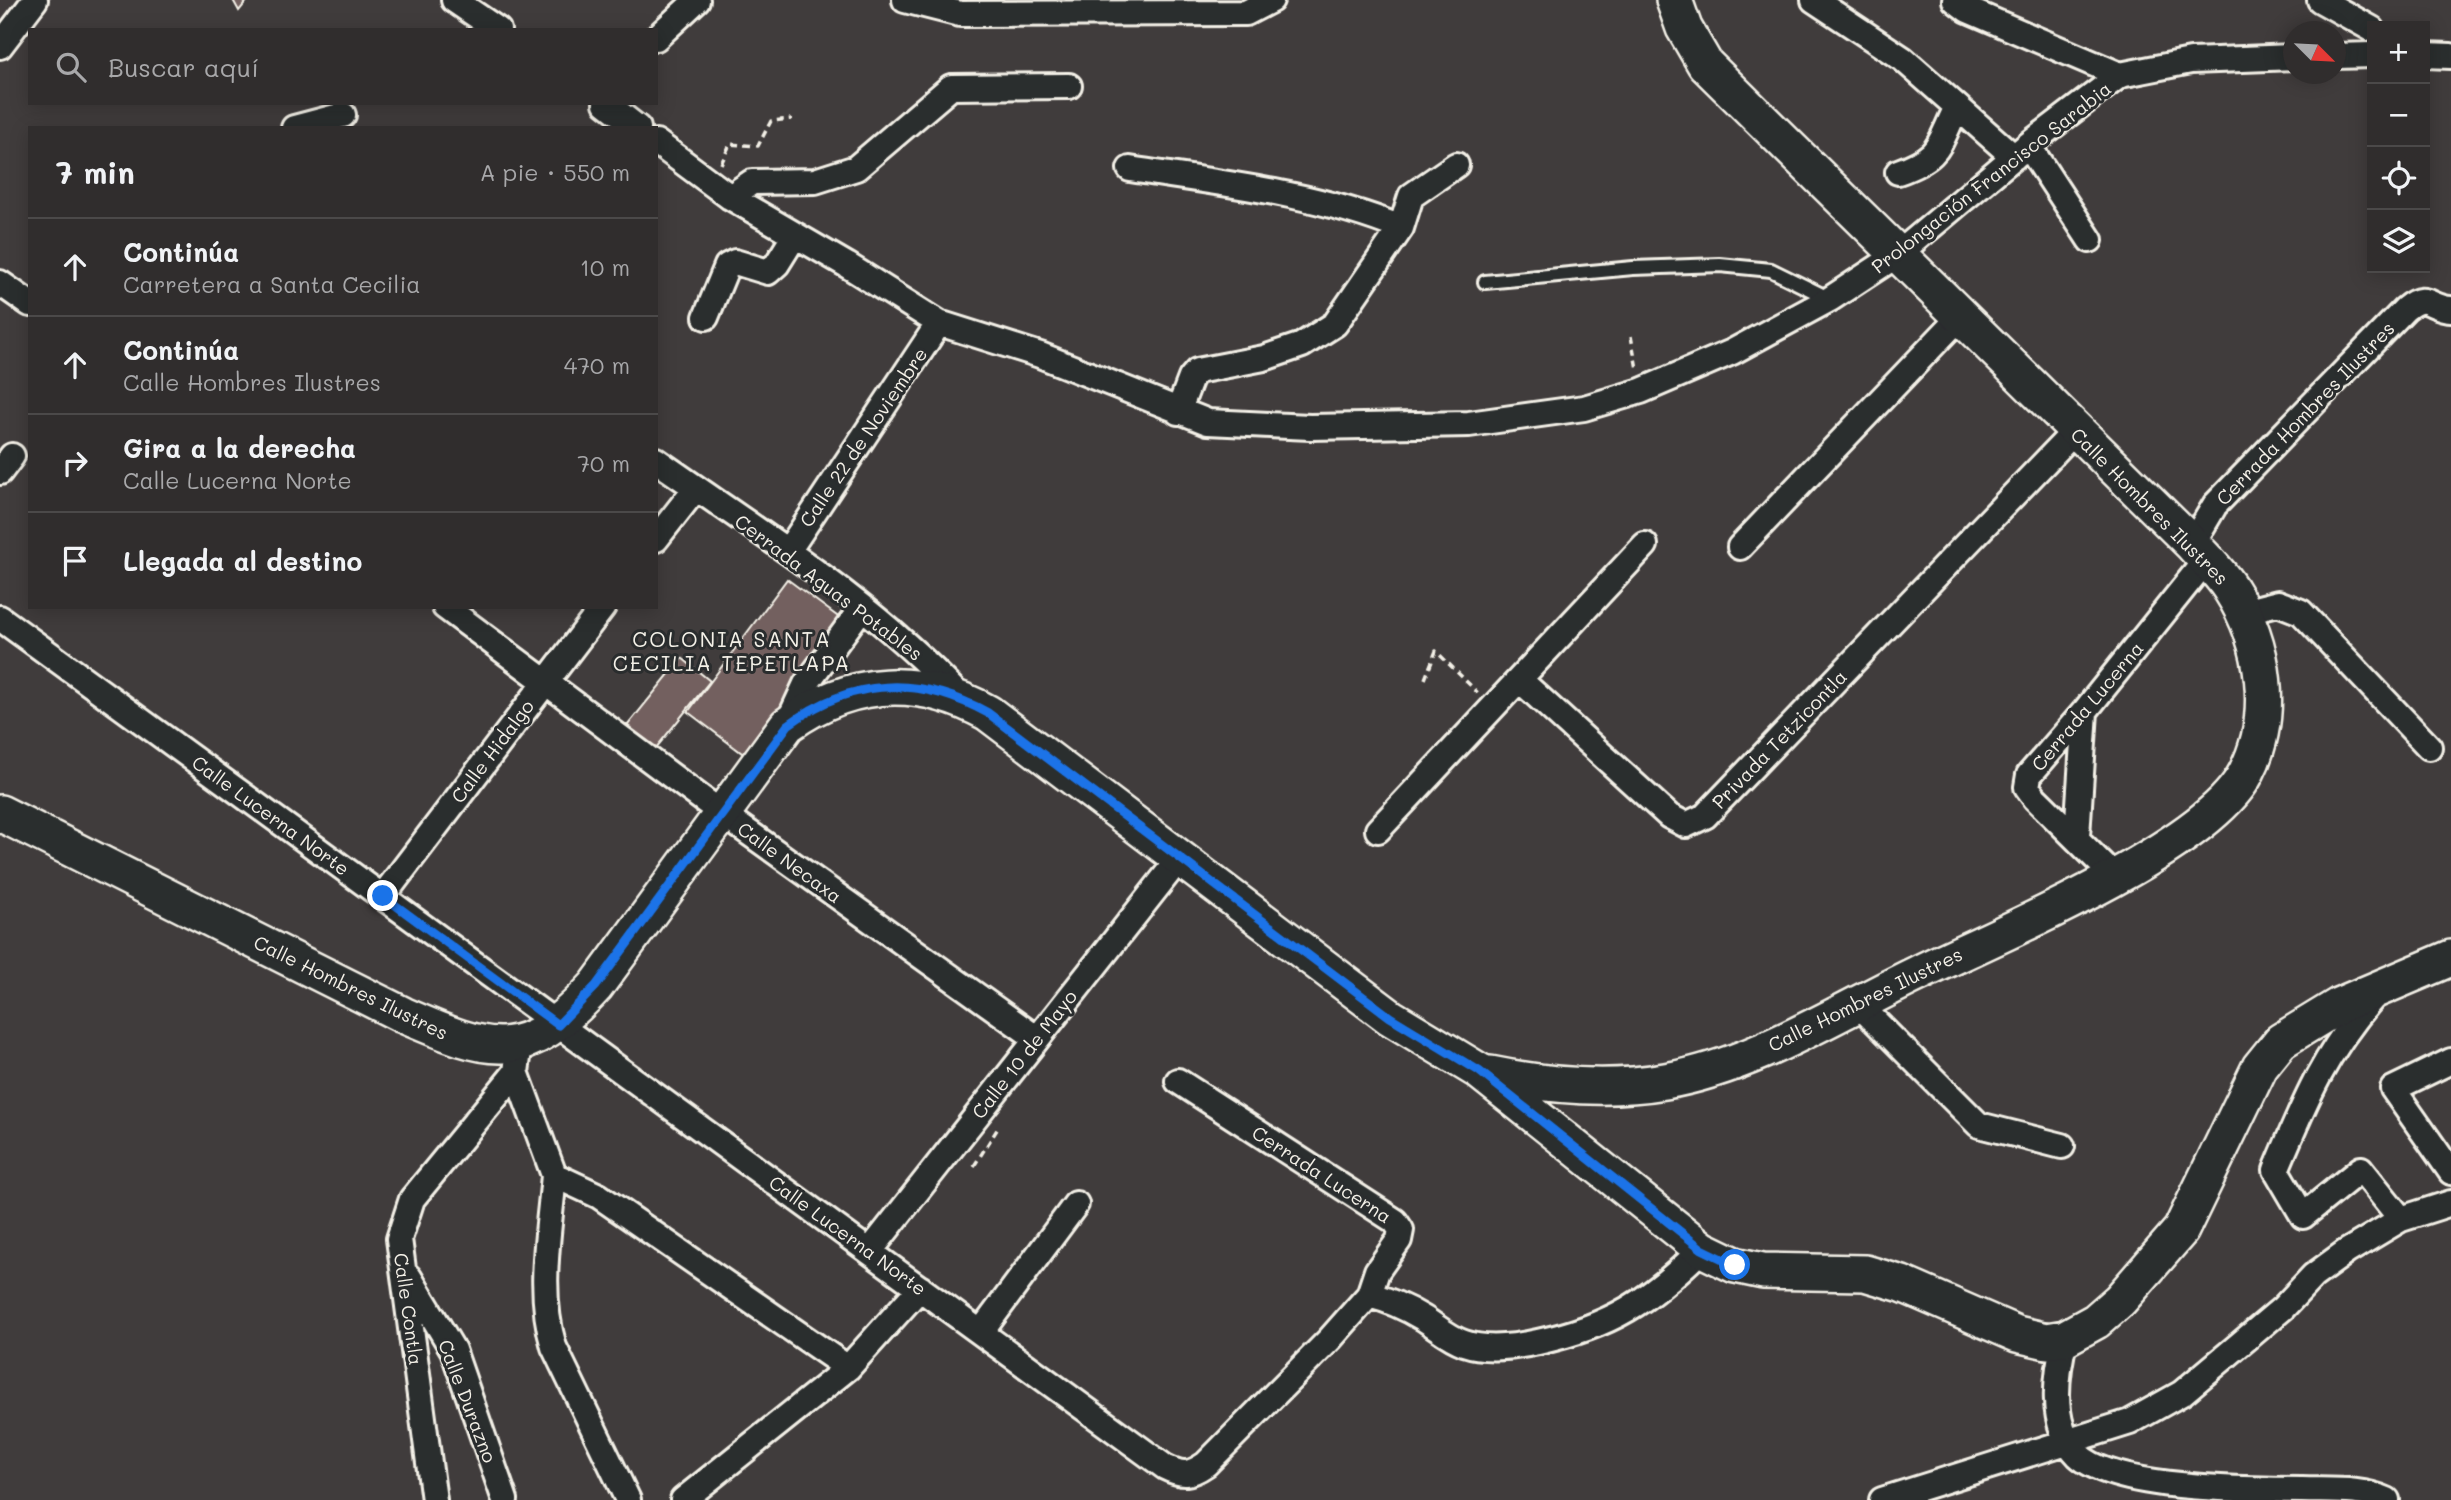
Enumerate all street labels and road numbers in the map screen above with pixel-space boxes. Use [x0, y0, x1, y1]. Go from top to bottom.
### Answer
street label: Prolongación Francisco Sarabia [1866, 76, 2116, 278]
street label: Cerrada Hombres Ilustres [2210, 316, 2400, 510]
street label: Calle 22 de Noviembre [794, 342, 932, 532]
street label: Calle Hombres Ilustres [2066, 422, 2234, 590]
street label: Cerrada Aguas Potables [730, 508, 928, 666]
street label: Cerrada Lucerna [2026, 636, 2148, 776]
street label: Privada Tetzicontla [1706, 664, 1852, 814]
street label: Calle Hidalgo [445, 694, 539, 808]
street label: Calle Lucerna Norte [187, 749, 355, 881]
street label: Calle Necaxa [733, 816, 847, 908]
street label: Calle Hombres Ilustres [250, 929, 452, 1045]
street label: Calle Hombres Ilustres [1764, 941, 1966, 1057]
street label: Calle 10 de Mayo [966, 984, 1082, 1124]
street label: Cerrada Lucerna [1247, 1120, 1397, 1228]
street label: Calle Lucerna Norte [764, 1169, 932, 1301]
street label: Calle Contla [389, 1251, 429, 1367]
street label: Calle Durazno [433, 1336, 503, 1466]

